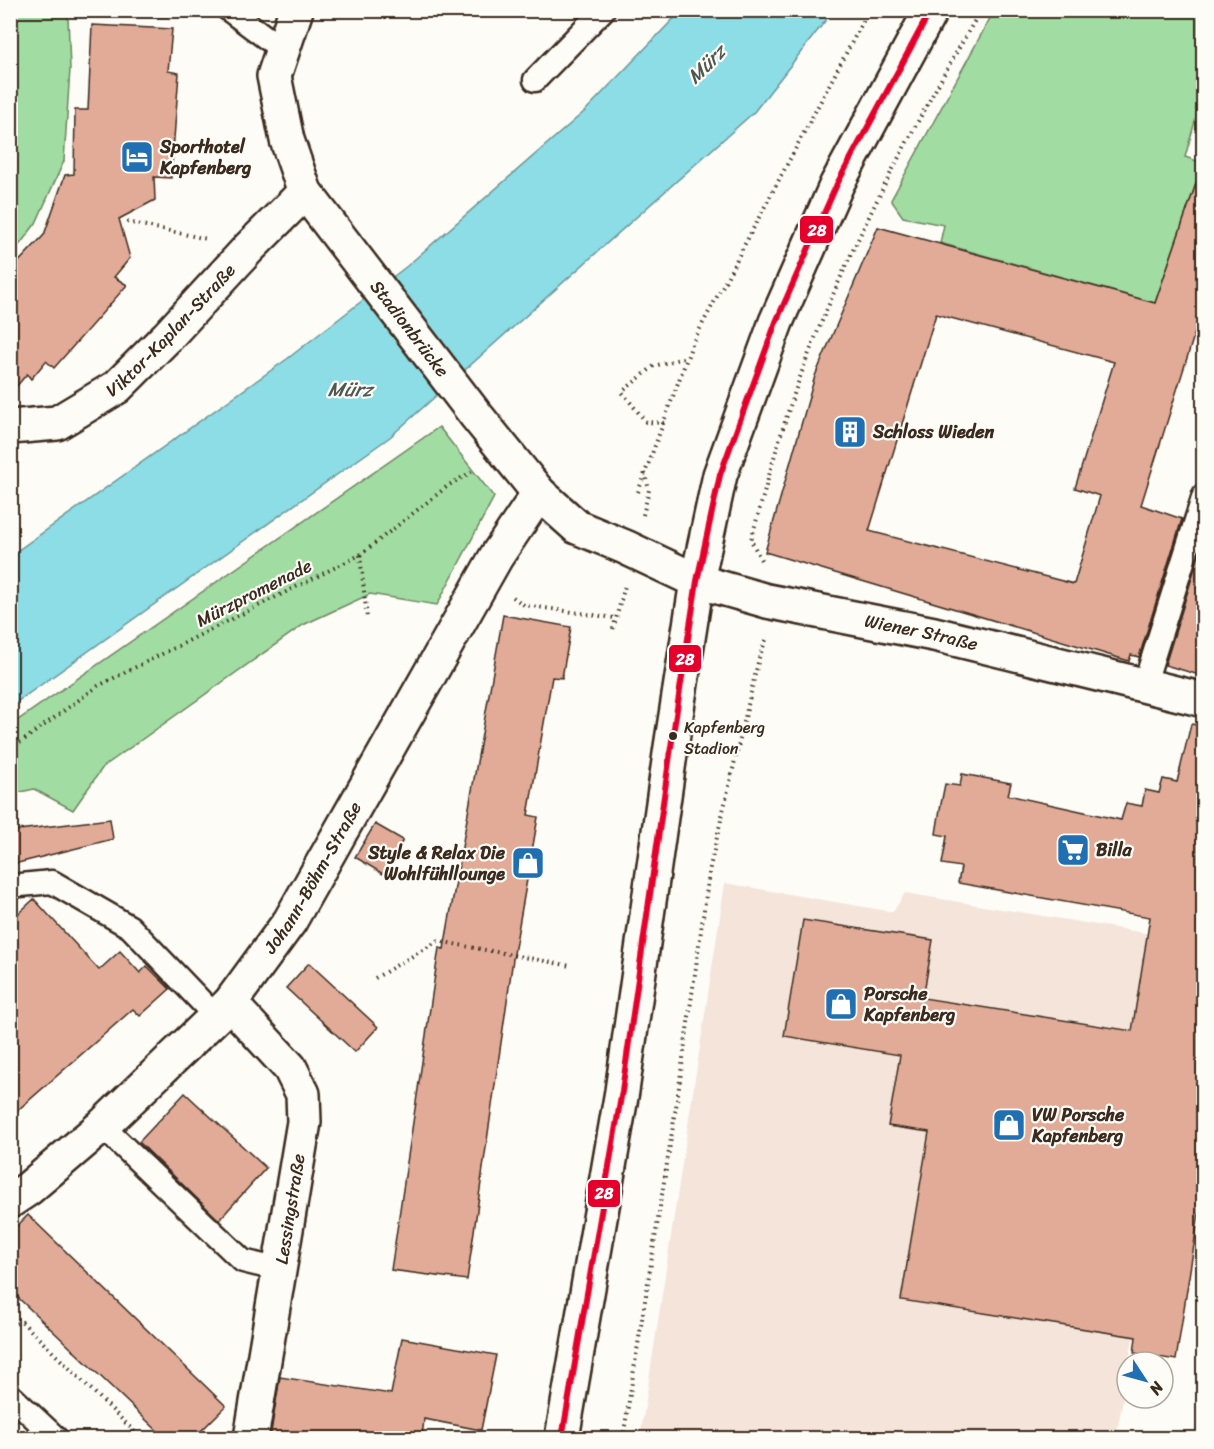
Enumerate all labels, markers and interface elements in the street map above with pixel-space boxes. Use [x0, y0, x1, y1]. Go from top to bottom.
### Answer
water label: Mürz [678, 34, 737, 93]
place label: Sporthotel Kapfenberg [159, 131, 251, 184]
hotel icon: Sporthotel Kapfenberg [119, 139, 155, 175]
line badge: 28 [799, 215, 834, 244]
text: 28 [807, 216, 827, 245]
street label: Viktor-Kaplan-Straße [100, 256, 244, 406]
street label: Stadionbrücke [362, 273, 458, 384]
water label: Mürz [328, 372, 376, 407]
building icon: Schloss Wieden [832, 414, 868, 450]
place label: Schloss Wieden [872, 416, 994, 448]
street label: Mürzpromenade [190, 550, 318, 636]
street label: Wiener Straße [862, 605, 981, 660]
line badge: 28 [668, 644, 702, 673]
text: 28 [675, 645, 695, 674]
place label: Kapfenberg Stadion [684, 713, 765, 763]
marker: Kapfenberg Stadion [667, 730, 679, 742]
street label: Johann-Böhm-Straße [254, 795, 371, 961]
supermarket icon: Billa [1055, 832, 1091, 868]
place label: Billa [1096, 834, 1133, 866]
place label: Style & Relax Die Wohlfühllounge [367, 837, 506, 890]
shop icon: Style & Relax Die Wohlfühllounge [510, 845, 546, 881]
place label: Porsche Kapfenberg [863, 978, 955, 1031]
shop icon: Porsche Kapfenberg [823, 986, 859, 1022]
place label: VW Porsche Kapfenberg [1031, 1099, 1125, 1152]
shop icon: VW Porsche Kapfenberg [991, 1107, 1027, 1143]
street label: Lessingstraße [265, 1151, 315, 1267]
line badge: 28 [587, 1179, 621, 1208]
text: 28 [594, 1179, 614, 1208]
north arrow [1115, 1350, 1175, 1410]
text: N [1141, 1375, 1172, 1402]

